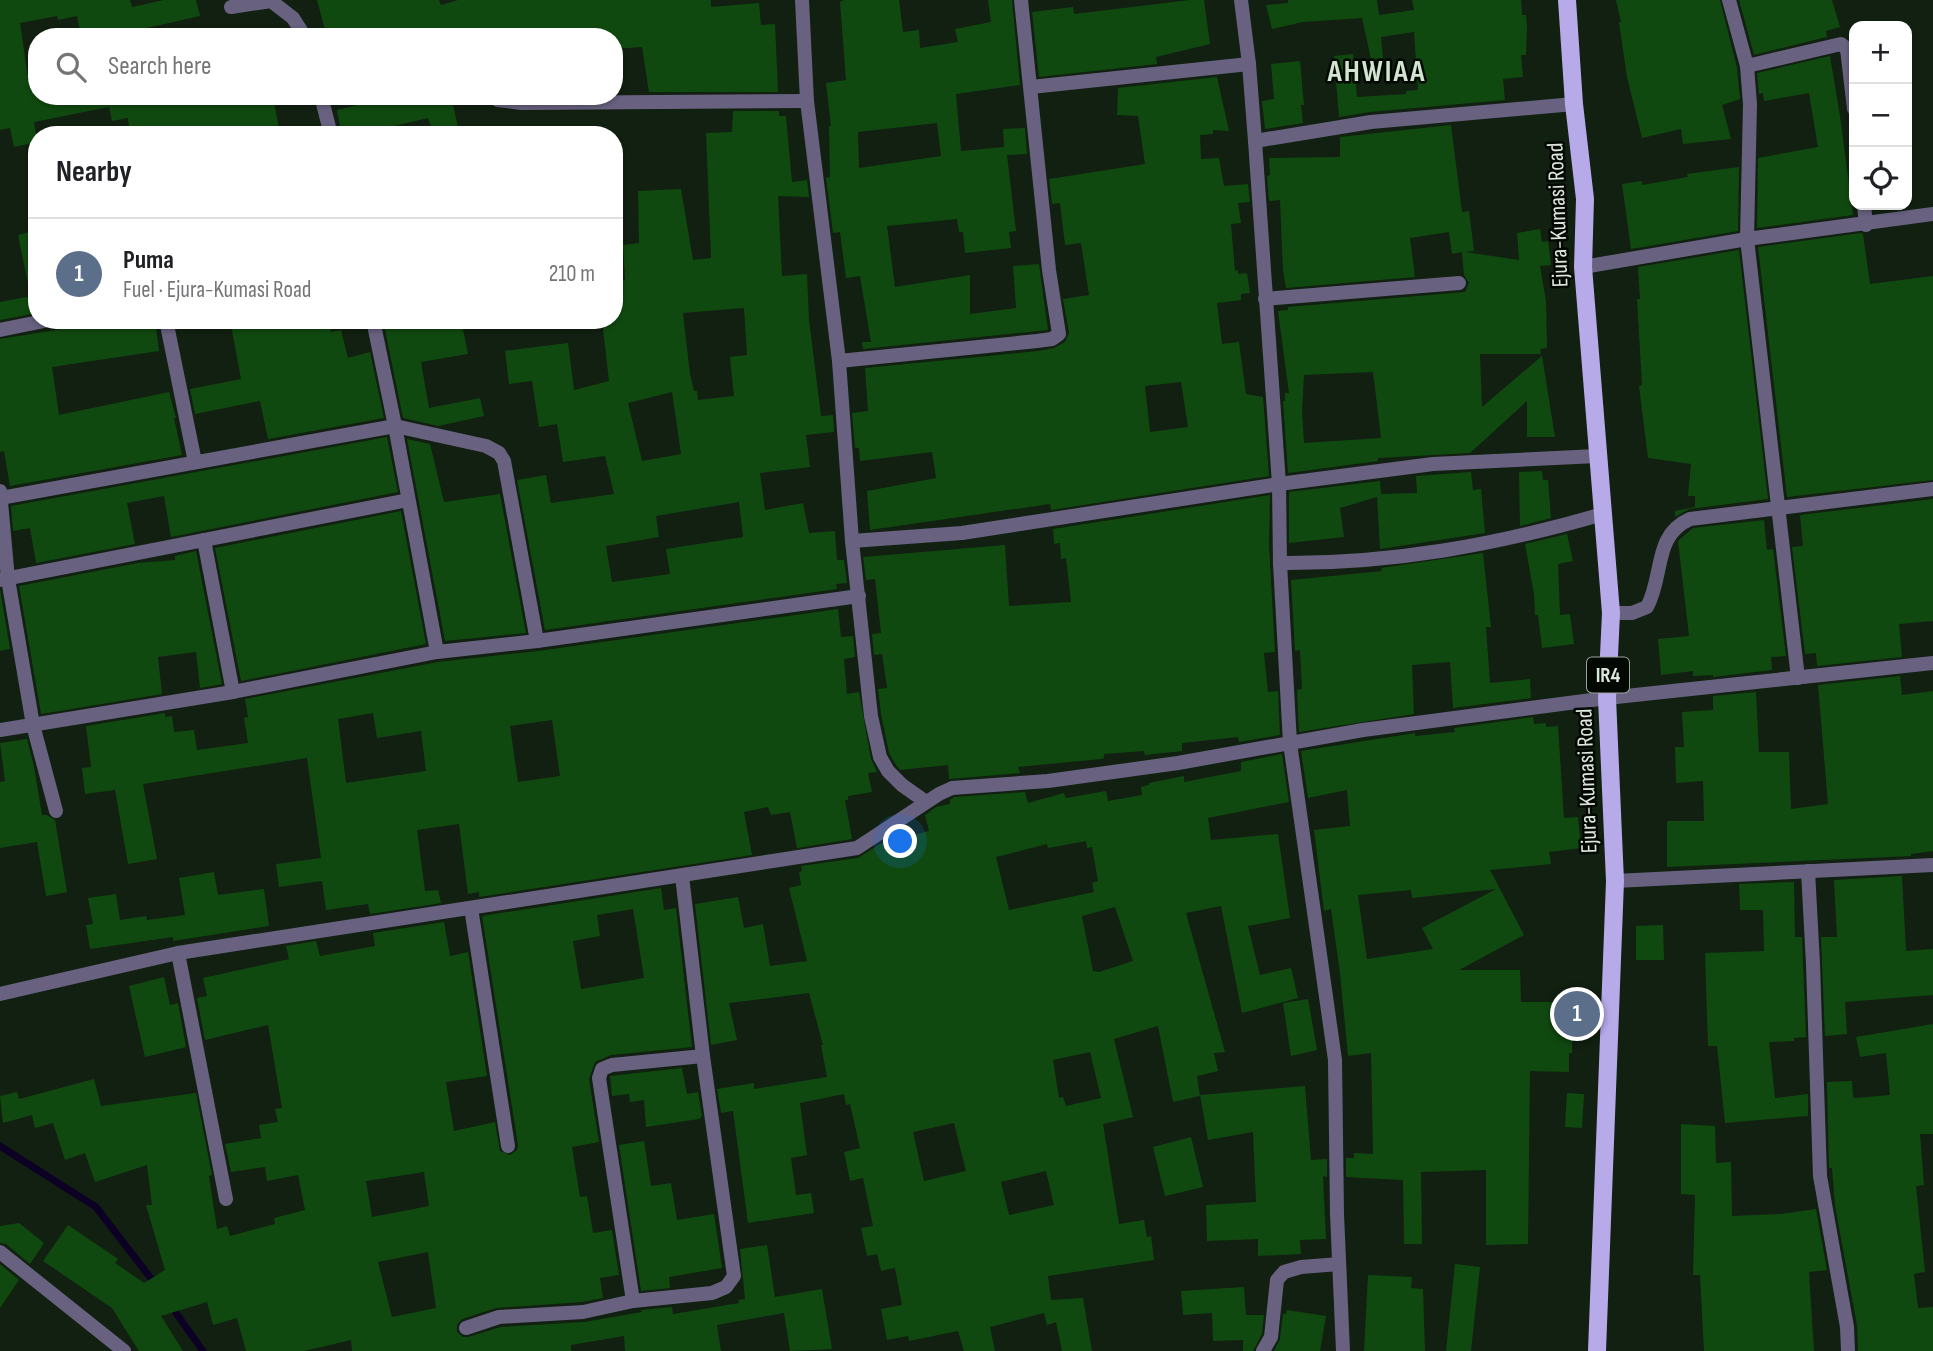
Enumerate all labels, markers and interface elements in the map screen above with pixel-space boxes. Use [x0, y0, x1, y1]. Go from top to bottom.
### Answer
map controls [1849, 21, 1912, 210]
button: + [1849, 21, 1912, 84]
search box [28, 28, 623, 105]
icon: search [52, 48, 90, 86]
text: Search here [108, 51, 211, 82]
district label: AHWIAA [1327, 54, 1426, 90]
button: − [1849, 84, 1912, 147]
street label: Ejura-Kumasi Road [1541, 142, 1575, 288]
button: locate [1849, 147, 1912, 210]
text: Nearby [56, 154, 132, 190]
text: Puma [123, 245, 174, 276]
text: 1 [74, 260, 84, 288]
text: 210 m [549, 260, 595, 288]
text: Fuel · Ejura-Kumasi Road [123, 276, 311, 304]
road number: IR4 [1587, 658, 1629, 692]
street label: Ejura-Kumasi Road [1570, 708, 1604, 854]
your location [883, 824, 917, 858]
pin: 1 [1554, 988, 1600, 1040]

